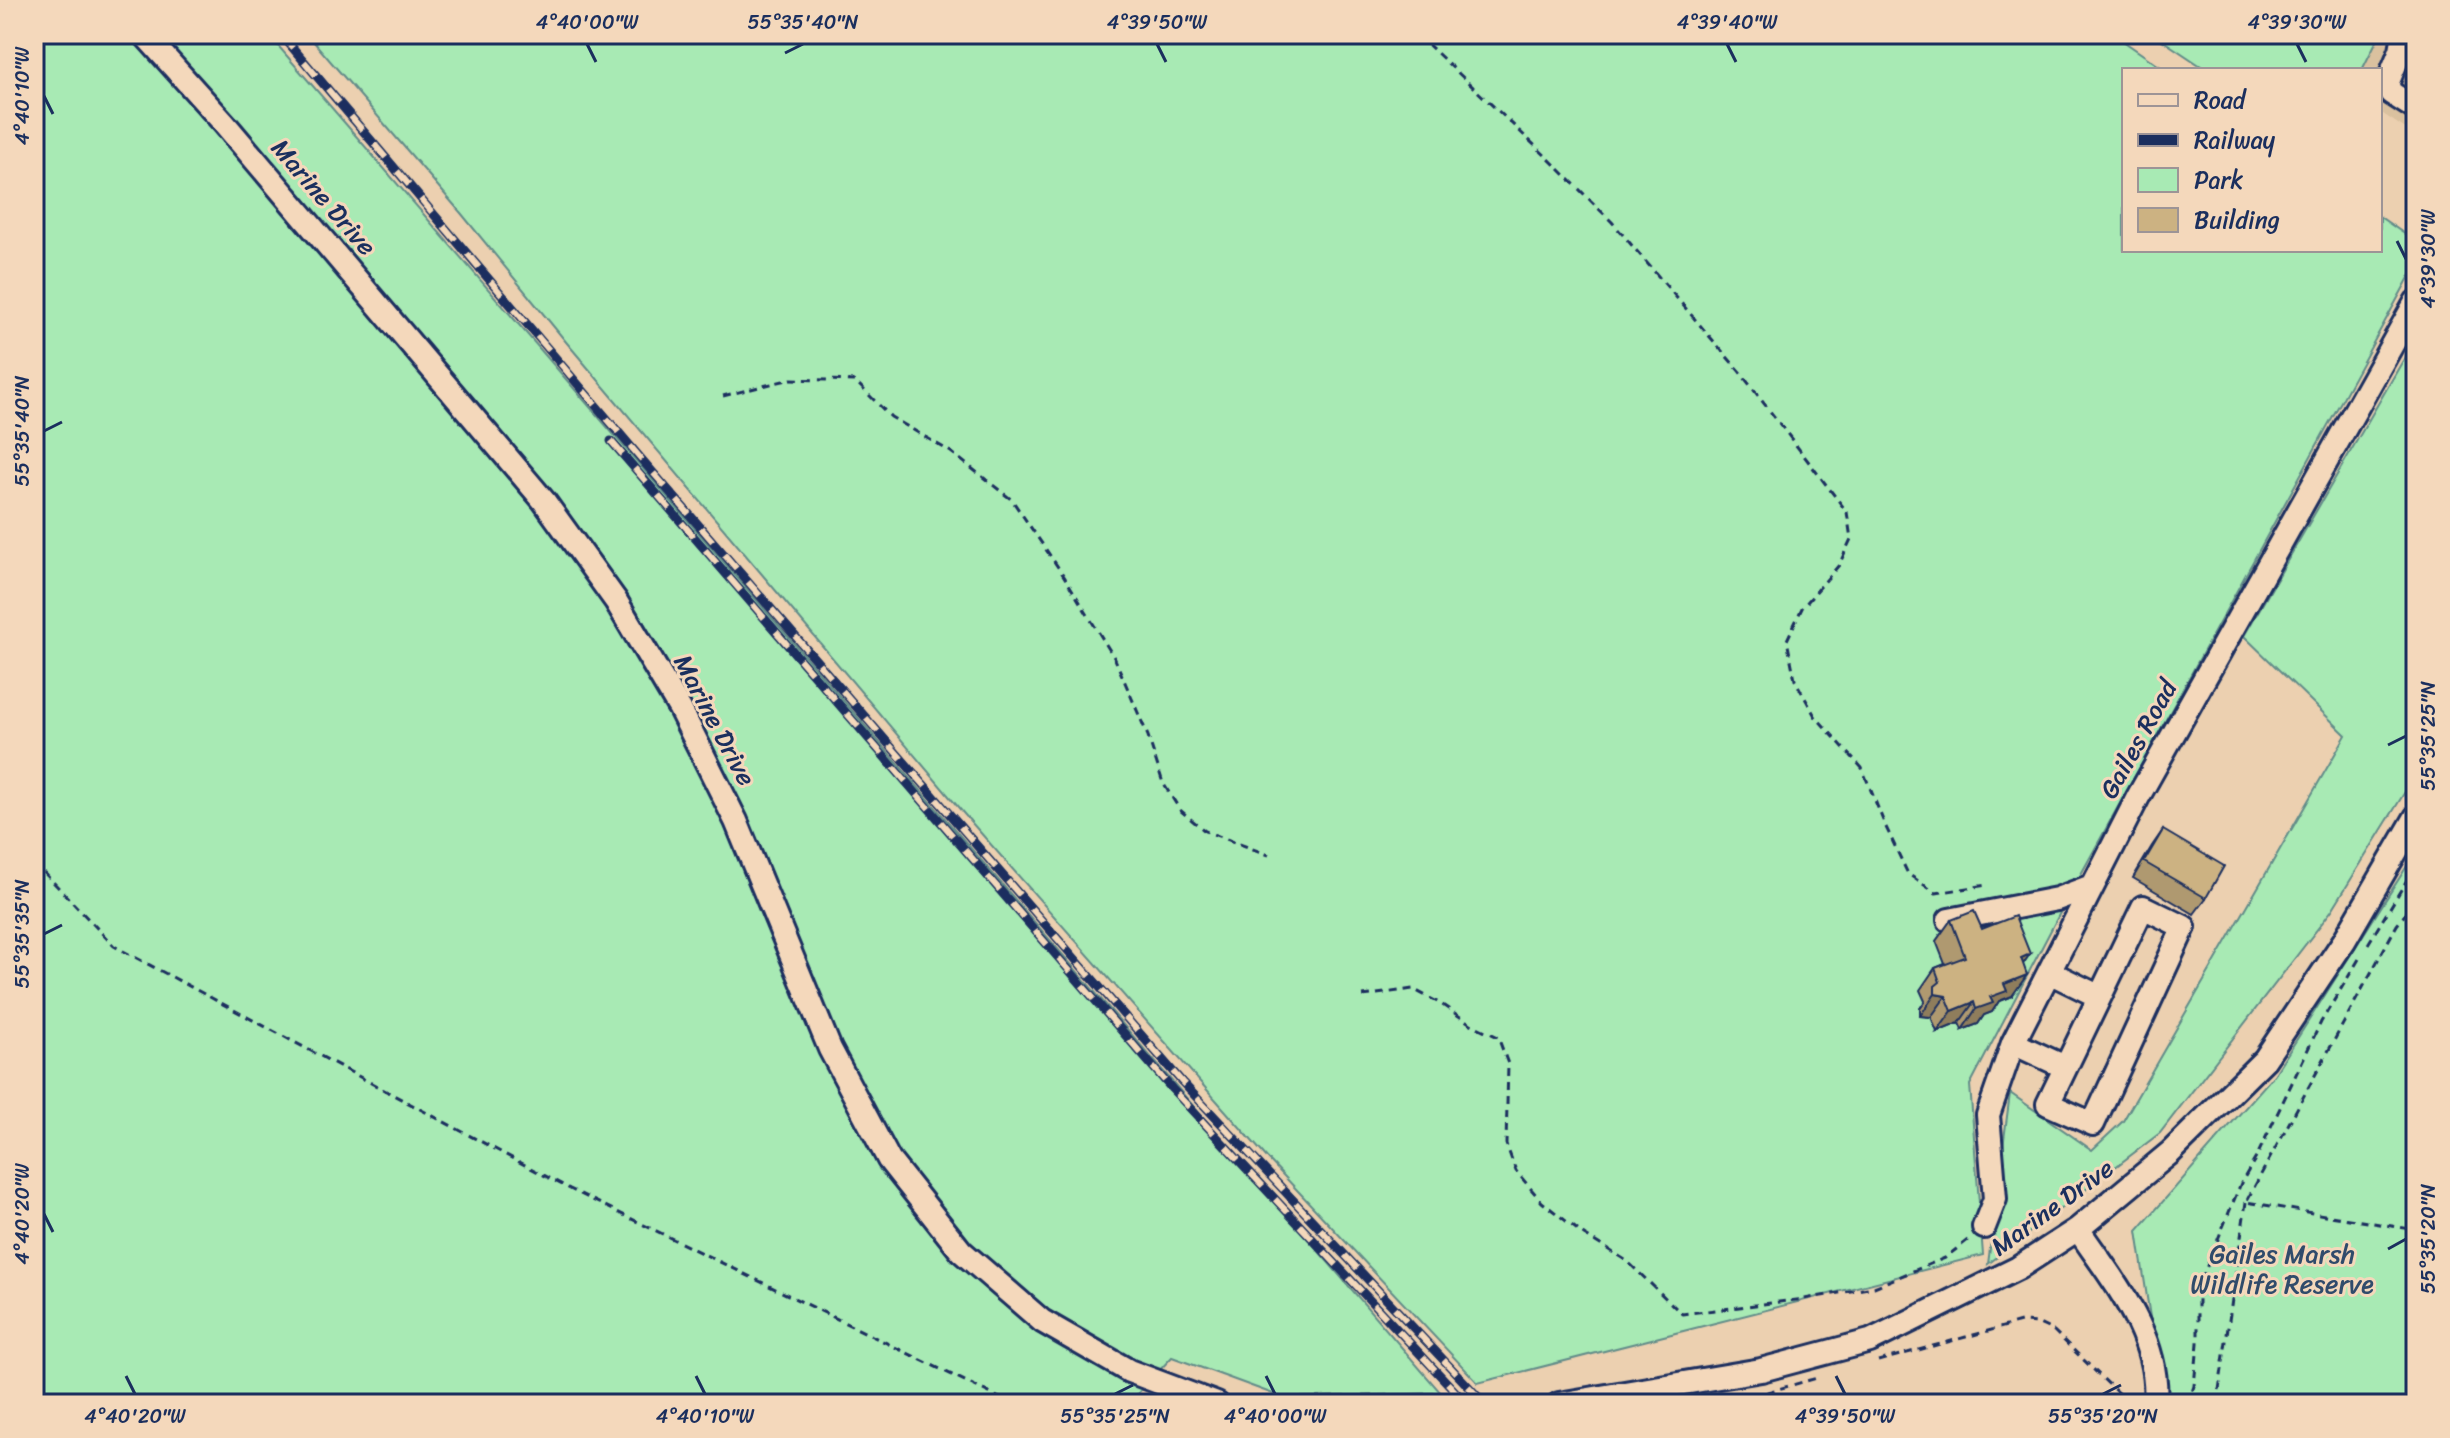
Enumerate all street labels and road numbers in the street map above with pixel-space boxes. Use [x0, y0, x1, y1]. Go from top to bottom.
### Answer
street label: Marine Drive [259, 127, 389, 267]
street label: Marine Drive [661, 646, 769, 794]
street label: Gailes Road [2086, 669, 2191, 807]
street label: Marine Drive [1980, 1146, 2124, 1268]

